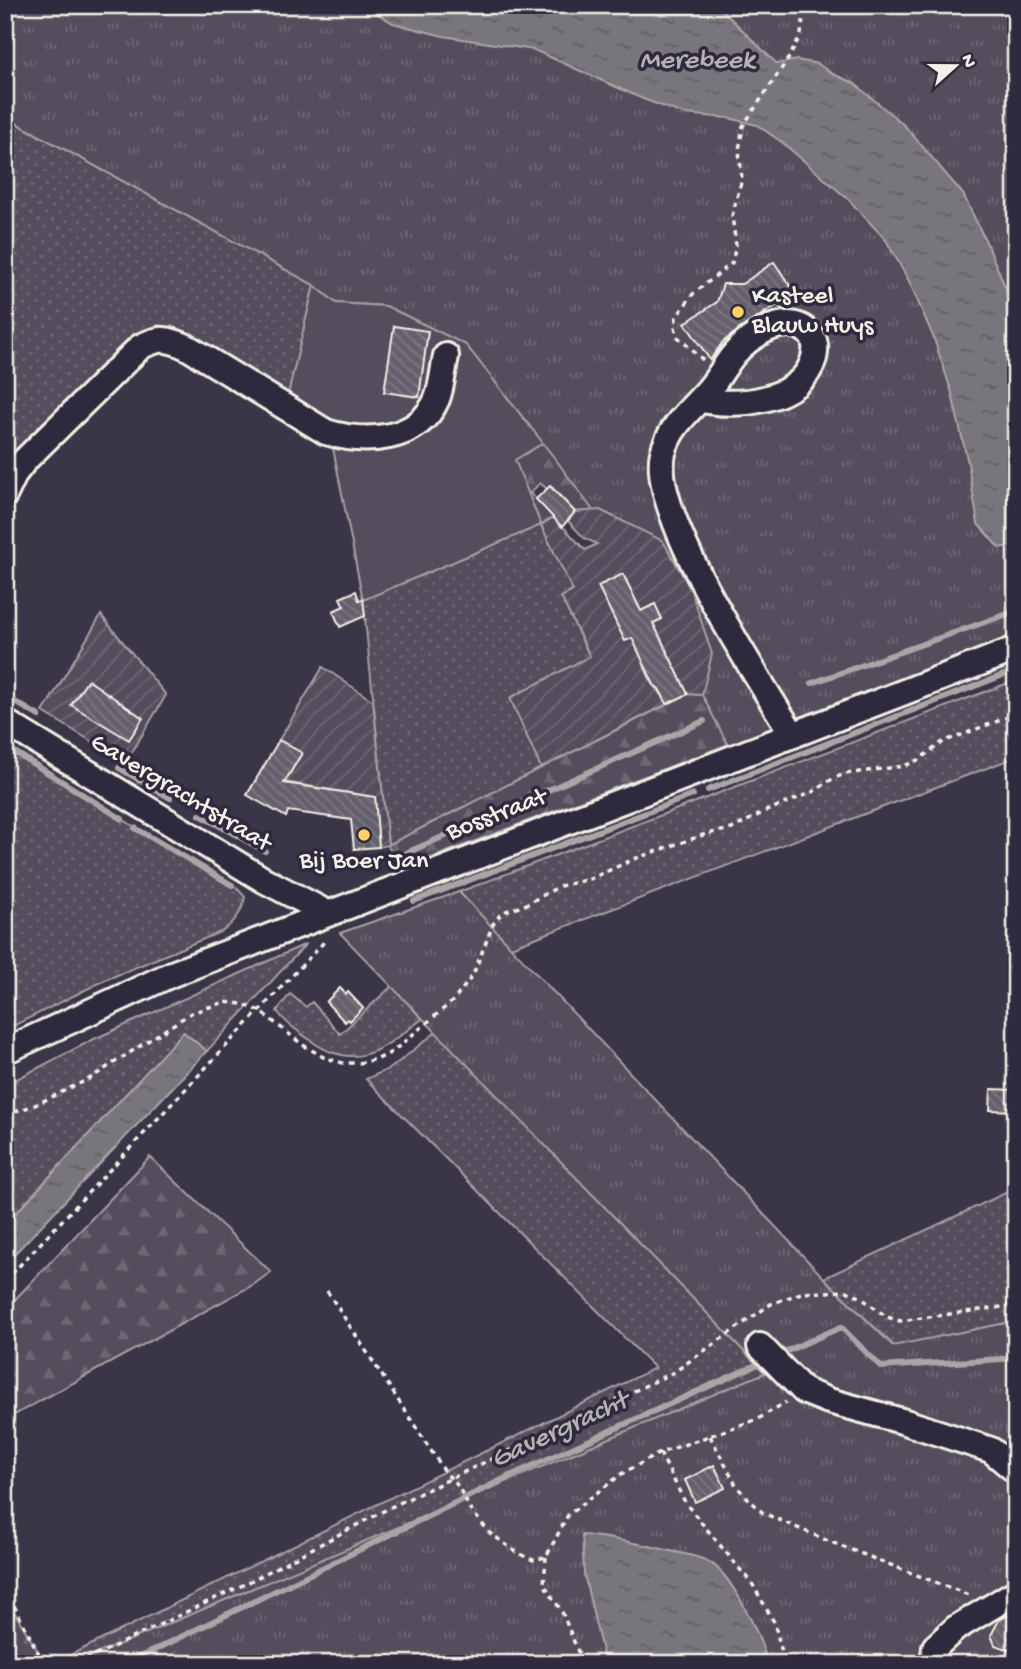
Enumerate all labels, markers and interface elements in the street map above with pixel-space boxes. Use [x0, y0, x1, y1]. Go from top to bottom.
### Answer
north arrow [920, 32, 990, 102]
water label: Merebeek [640, 45, 757, 78]
text: N [955, 51, 981, 71]
place label: Kasteel Blauw Huys [751, 282, 875, 343]
marker: Kasteel Blauw Huys [730, 304, 746, 320]
street label: Gavergrachtstraat [84, 728, 278, 861]
street label: Bosstraat [441, 782, 554, 850]
marker: Bij Boer Jan [356, 827, 372, 843]
place label: Bij Boer Jan [299, 847, 429, 878]
water label: Gavergracht [486, 1383, 638, 1477]

